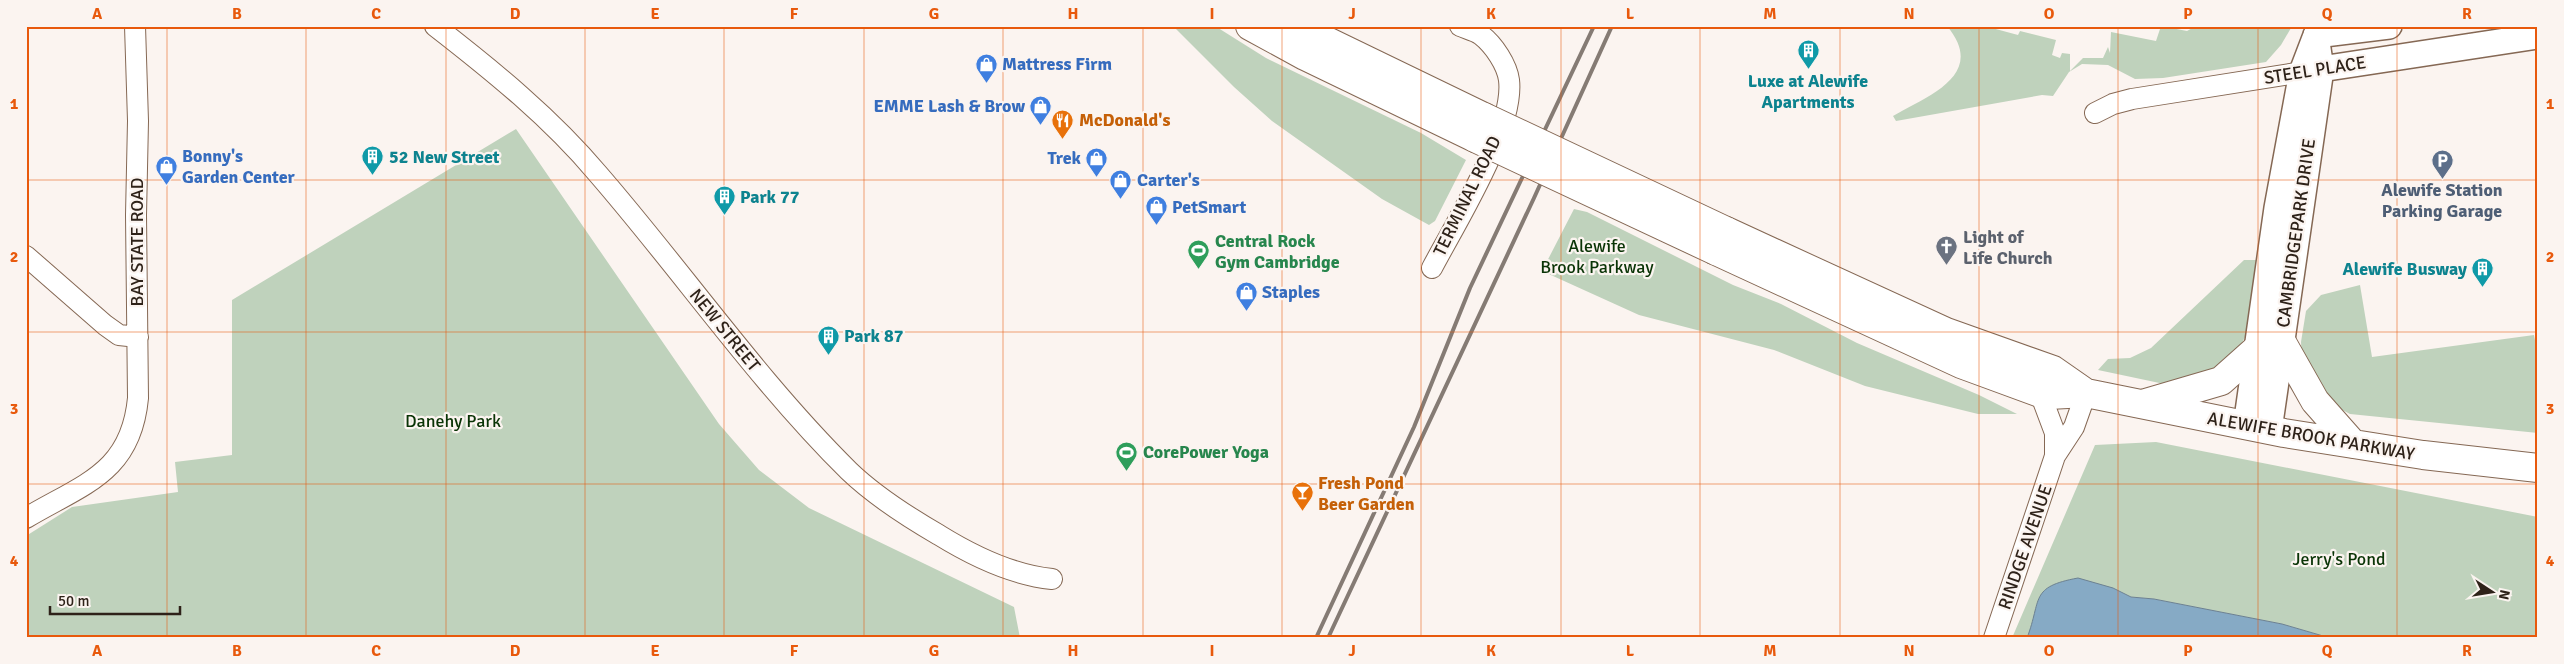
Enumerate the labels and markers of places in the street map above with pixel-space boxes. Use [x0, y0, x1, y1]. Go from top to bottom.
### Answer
building icon: Luxe at Alewife Apartments [1796, 39, 1820, 70]
shop icon: Mattress Firm [974, 52, 998, 83]
place label: Mattress Firm [1002, 53, 1112, 75]
place label: Luxe at Alewife Apartments [1748, 70, 1868, 113]
shop icon: EMME Lash & Brow [1029, 94, 1053, 125]
place label: EMME Lash & Brow [873, 95, 1025, 117]
restaurant icon: McDonald's [1051, 108, 1075, 139]
place label: McDonald's [1079, 109, 1170, 131]
place label: Bonny's Garden Center [182, 145, 296, 188]
building icon: 52 New Street [361, 145, 385, 176]
place label: 52 New Street [389, 146, 500, 168]
shop icon: Trek [1085, 146, 1109, 177]
place label: Trek [1047, 147, 1082, 169]
parking icon: Alewife Station Parking Garage [2430, 148, 2454, 179]
shop icon: Bonny's Garden Center [154, 154, 178, 185]
shop icon: Carter's [1109, 168, 1133, 199]
place label: Carter's [1137, 169, 1200, 191]
place label: Alewife Station Parking Garage [2381, 179, 2503, 222]
building icon: Park 77 [712, 185, 736, 216]
place label: Park 77 [740, 186, 800, 208]
shop icon: PetSmart [1144, 195, 1168, 226]
place label: PetSmart [1172, 196, 1247, 218]
place label: Light of Life Church [1963, 226, 2053, 269]
place label: Central Rock Gym Cambridge [1215, 230, 1340, 273]
church icon: Light of Life Church [1935, 235, 1959, 266]
sports icon: Central Rock Gym Cambridge [1187, 239, 1211, 270]
building icon: Alewife Busway [2471, 257, 2495, 288]
place label: Alewife Busway [2343, 258, 2467, 280]
shop icon: Staples [1234, 280, 1258, 311]
place label: Staples [1262, 281, 1320, 303]
building icon: Park 87 [816, 324, 840, 355]
place label: Park 87 [844, 325, 904, 347]
sports icon: CorePower Yoga [1115, 440, 1139, 471]
place label: CorePower Yoga [1143, 441, 1269, 463]
place label: Fresh Pond Beer Garden [1318, 472, 1415, 515]
bar icon: Fresh Pond Beer Garden [1290, 481, 1314, 512]

